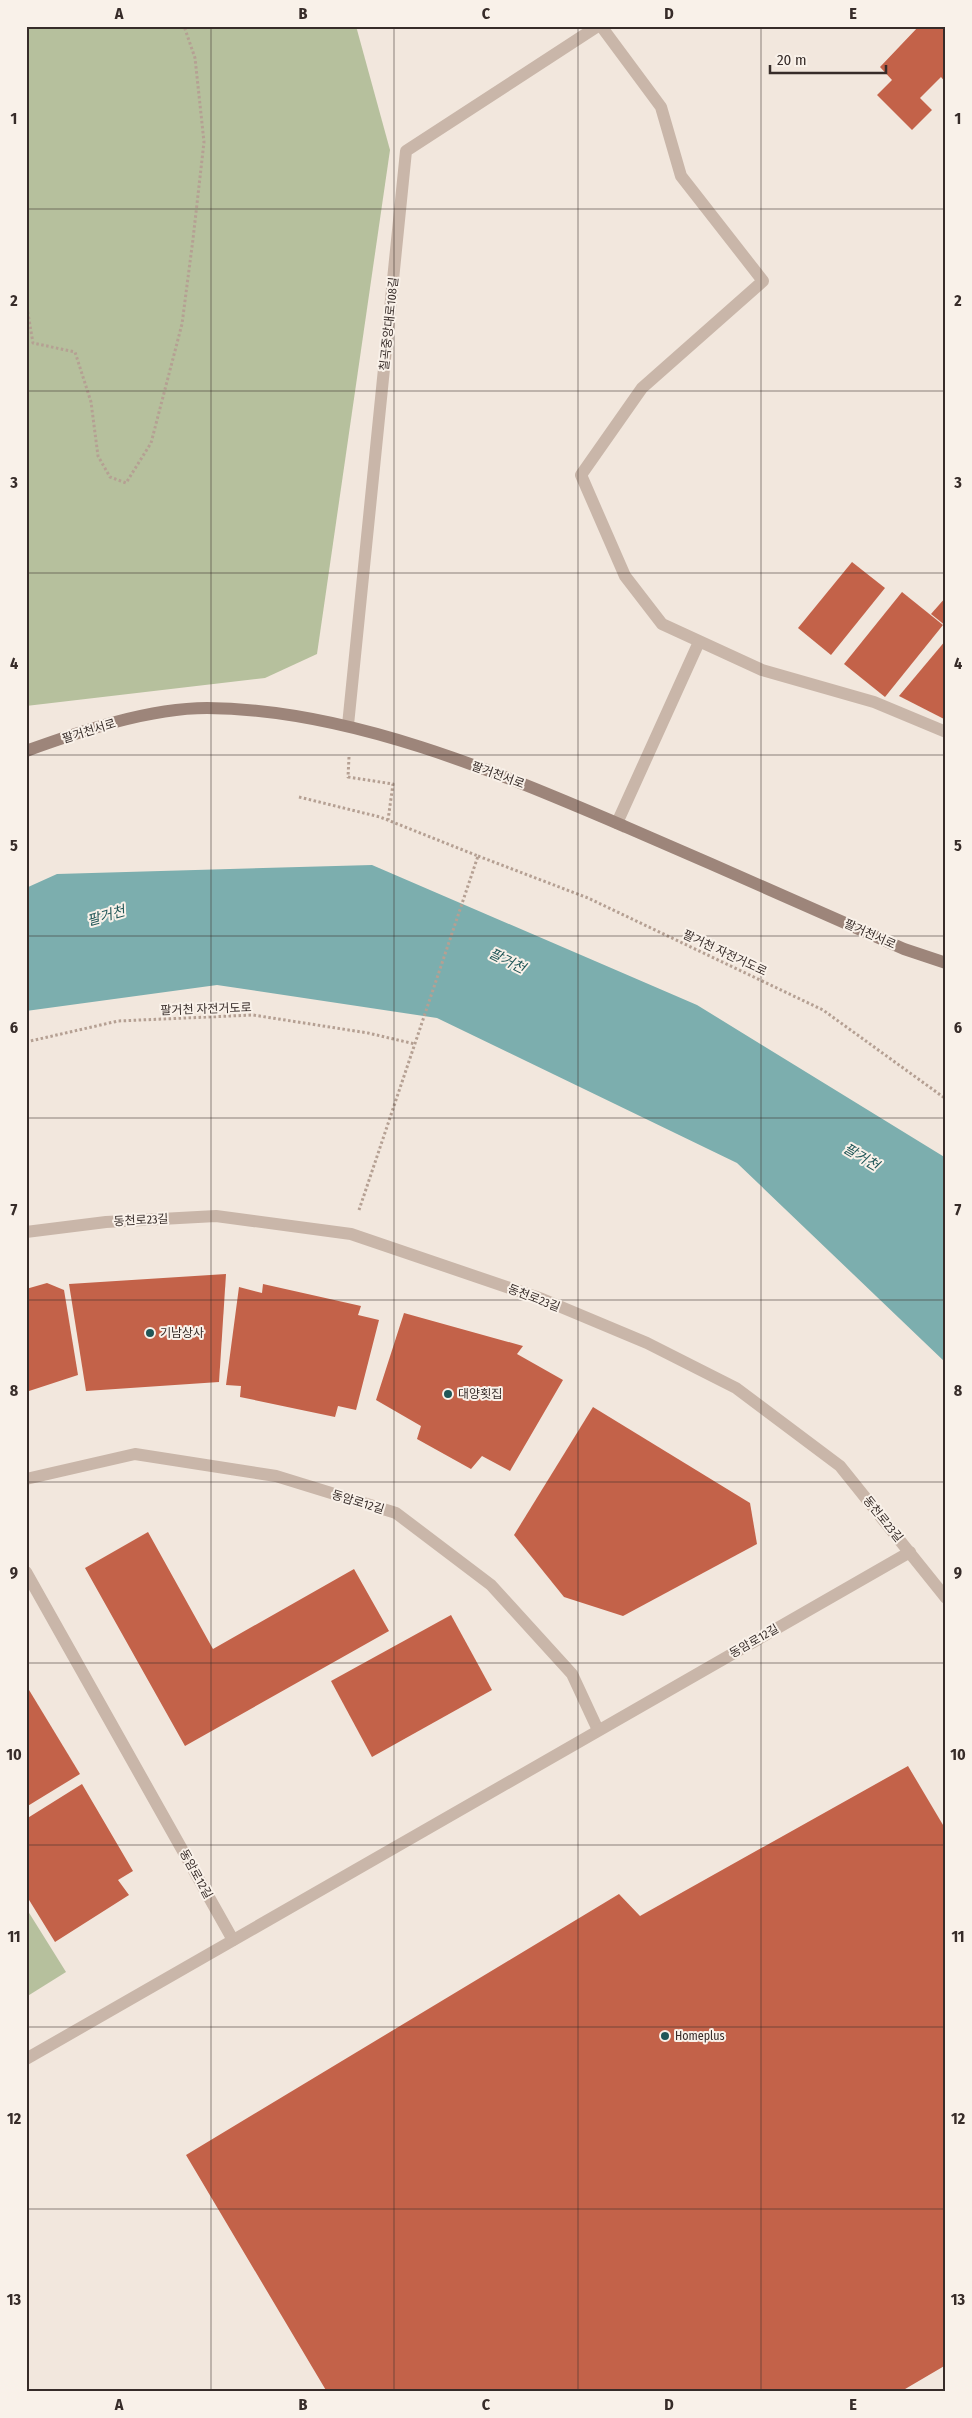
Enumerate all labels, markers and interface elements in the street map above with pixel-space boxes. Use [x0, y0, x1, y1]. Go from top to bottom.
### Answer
text: A [114, 4, 124, 23]
text: B [299, 4, 308, 23]
text: C [482, 4, 491, 23]
text: D [664, 4, 674, 23]
text: E [849, 4, 857, 23]
scale bar [770, 42, 886, 74]
text: 20 m [777, 51, 807, 69]
text: 1 [11, 109, 17, 128]
text: 1 [955, 109, 961, 128]
street label: 칠곡중앙대로108길 [377, 276, 401, 372]
text: 2 [9, 291, 18, 310]
text: 2 [953, 291, 962, 310]
text: 3 [9, 473, 18, 492]
text: 3 [953, 473, 962, 492]
text: 4 [10, 654, 18, 673]
text: 4 [954, 654, 962, 673]
street label: 팔거천서로 [61, 716, 117, 746]
street label: 팔거천서로 [470, 759, 526, 791]
text: 5 [10, 836, 18, 855]
text: 5 [954, 836, 962, 855]
water label: 팔거천 [85, 902, 128, 929]
street label: 팔거천서로 [842, 916, 898, 952]
street label: 팔거천 자전거도로 [681, 927, 769, 979]
water label: 팔거천 [486, 945, 529, 978]
street label: 팔거천 자전거도로 [160, 1000, 252, 1018]
text: 6 [10, 1018, 18, 1037]
text: 6 [954, 1018, 962, 1037]
water label: 팔거천 [840, 1140, 883, 1175]
text: 7 [11, 1200, 18, 1219]
text: 7 [955, 1200, 962, 1219]
street label: 동천로23길 [113, 1212, 169, 1228]
street label: 동천로23길 [506, 1282, 562, 1314]
place label: 기남상사 [160, 1326, 204, 1340]
marker: 기남상사 [144, 1327, 156, 1339]
text: 8 [10, 1381, 19, 1400]
text: 8 [954, 1381, 963, 1400]
place label: 대양횟집 [458, 1387, 502, 1401]
marker: 대양횟집 [442, 1388, 454, 1400]
street label: 동암로12길 [330, 1487, 386, 1517]
street label: 동천로23길 [860, 1493, 906, 1545]
text: 9 [10, 1563, 18, 1582]
text: 9 [954, 1563, 962, 1582]
street label: 동암로12길 [727, 1621, 781, 1661]
text: 10 [6, 1745, 22, 1764]
text: 10 [950, 1745, 966, 1764]
street label: 동암로12길 [177, 1847, 215, 1901]
text: 11 [7, 1927, 21, 1946]
text: 11 [951, 1927, 965, 1946]
place label: Homeplus [675, 2029, 725, 2043]
marker: Homeplus [659, 2030, 671, 2042]
text: 12 [7, 2109, 22, 2128]
text: 12 [951, 2109, 966, 2128]
text: 13 [7, 2290, 22, 2309]
text: 13 [951, 2290, 966, 2309]
text: A [114, 2395, 124, 2414]
text: B [299, 2395, 308, 2414]
text: C [482, 2395, 491, 2414]
text: D [664, 2395, 674, 2414]
text: E [849, 2395, 857, 2414]

